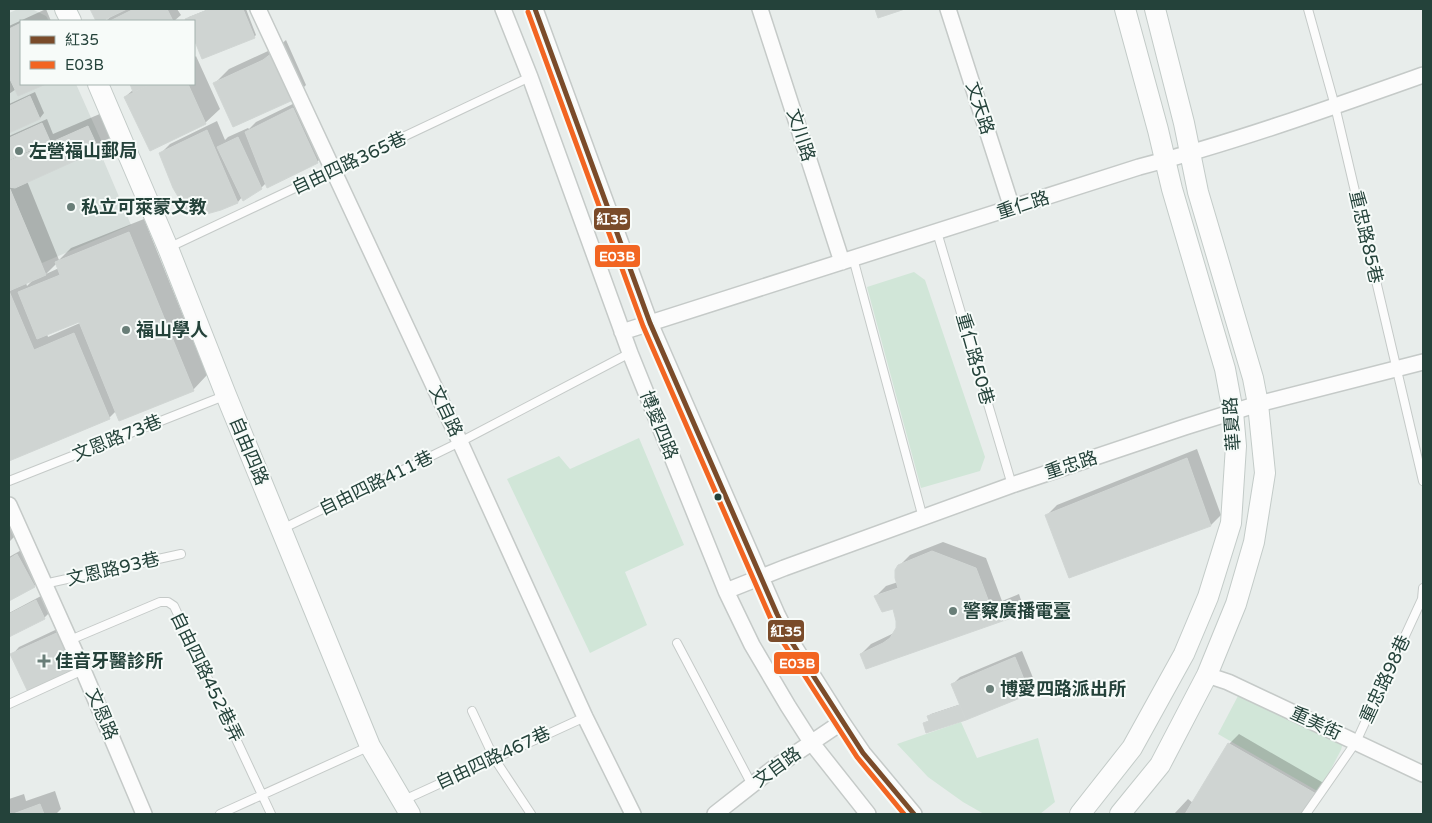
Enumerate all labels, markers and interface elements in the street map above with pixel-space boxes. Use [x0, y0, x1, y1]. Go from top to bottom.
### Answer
legend [20, 20, 195, 85]
text: 紅35 [65, 31, 99, 49]
text: E03B [65, 56, 104, 74]
street label: 文天路 [961, 79, 999, 137]
street label: 文川路 [782, 106, 820, 164]
street label: 自由四路365巷 [288, 127, 410, 199]
place label: 左營福山郵局 [29, 140, 137, 162]
marker: 左營福山郵局 [13, 145, 25, 157]
street label: 重仁路 [994, 186, 1052, 224]
street label: 重忠路85巷 [1345, 188, 1387, 286]
place label: 私立可萊蒙文教 [81, 196, 207, 218]
marker: 私立可萊蒙文教 [65, 201, 77, 213]
line badge: 紅35 [593, 207, 631, 231]
text: 紅35 [596, 211, 628, 228]
line badge: E03B [594, 244, 641, 268]
text: E03B [599, 248, 635, 265]
street label: 重仁路50巷 [951, 310, 999, 408]
place label: 福山學人 [136, 319, 208, 341]
marker: 福山學人 [120, 324, 132, 336]
street label: 文自路 [425, 382, 467, 440]
street label: 博愛四路 [635, 388, 683, 462]
street label: 華夏路 [1219, 396, 1245, 452]
street label: 文恩路73巷 [69, 410, 165, 466]
street label: 自由四路 [225, 414, 273, 488]
street label: 自由四路411巷 [315, 446, 437, 520]
street label: 重忠路 [1042, 446, 1100, 484]
unlabelled marker [713, 492, 723, 502]
street label: 文恩路93巷 [64, 548, 162, 590]
place label: 警察廣播電臺 [963, 600, 1071, 622]
marker: 警察廣播電臺 [947, 605, 959, 617]
street label: 自由四路452巷弄 [166, 608, 248, 746]
line badge: 紅35 [767, 619, 805, 643]
text: 紅35 [770, 623, 802, 640]
street label: 重忠路98巷 [1355, 631, 1415, 727]
place label: 佳音牙醫診所 [55, 650, 163, 672]
line badge: E03B [773, 651, 820, 675]
marker: 佳音牙醫診所 [37, 654, 51, 668]
text: E03B [779, 655, 815, 672]
place label: 博愛四路派出所 [1000, 678, 1126, 700]
marker: 博愛四路派出所 [984, 683, 996, 695]
street label: 文恩路 [81, 685, 123, 743]
street label: 重美街 [1287, 702, 1345, 744]
street label: 自由四路467巷 [432, 722, 554, 794]
street label: 文自路 [749, 742, 805, 792]

